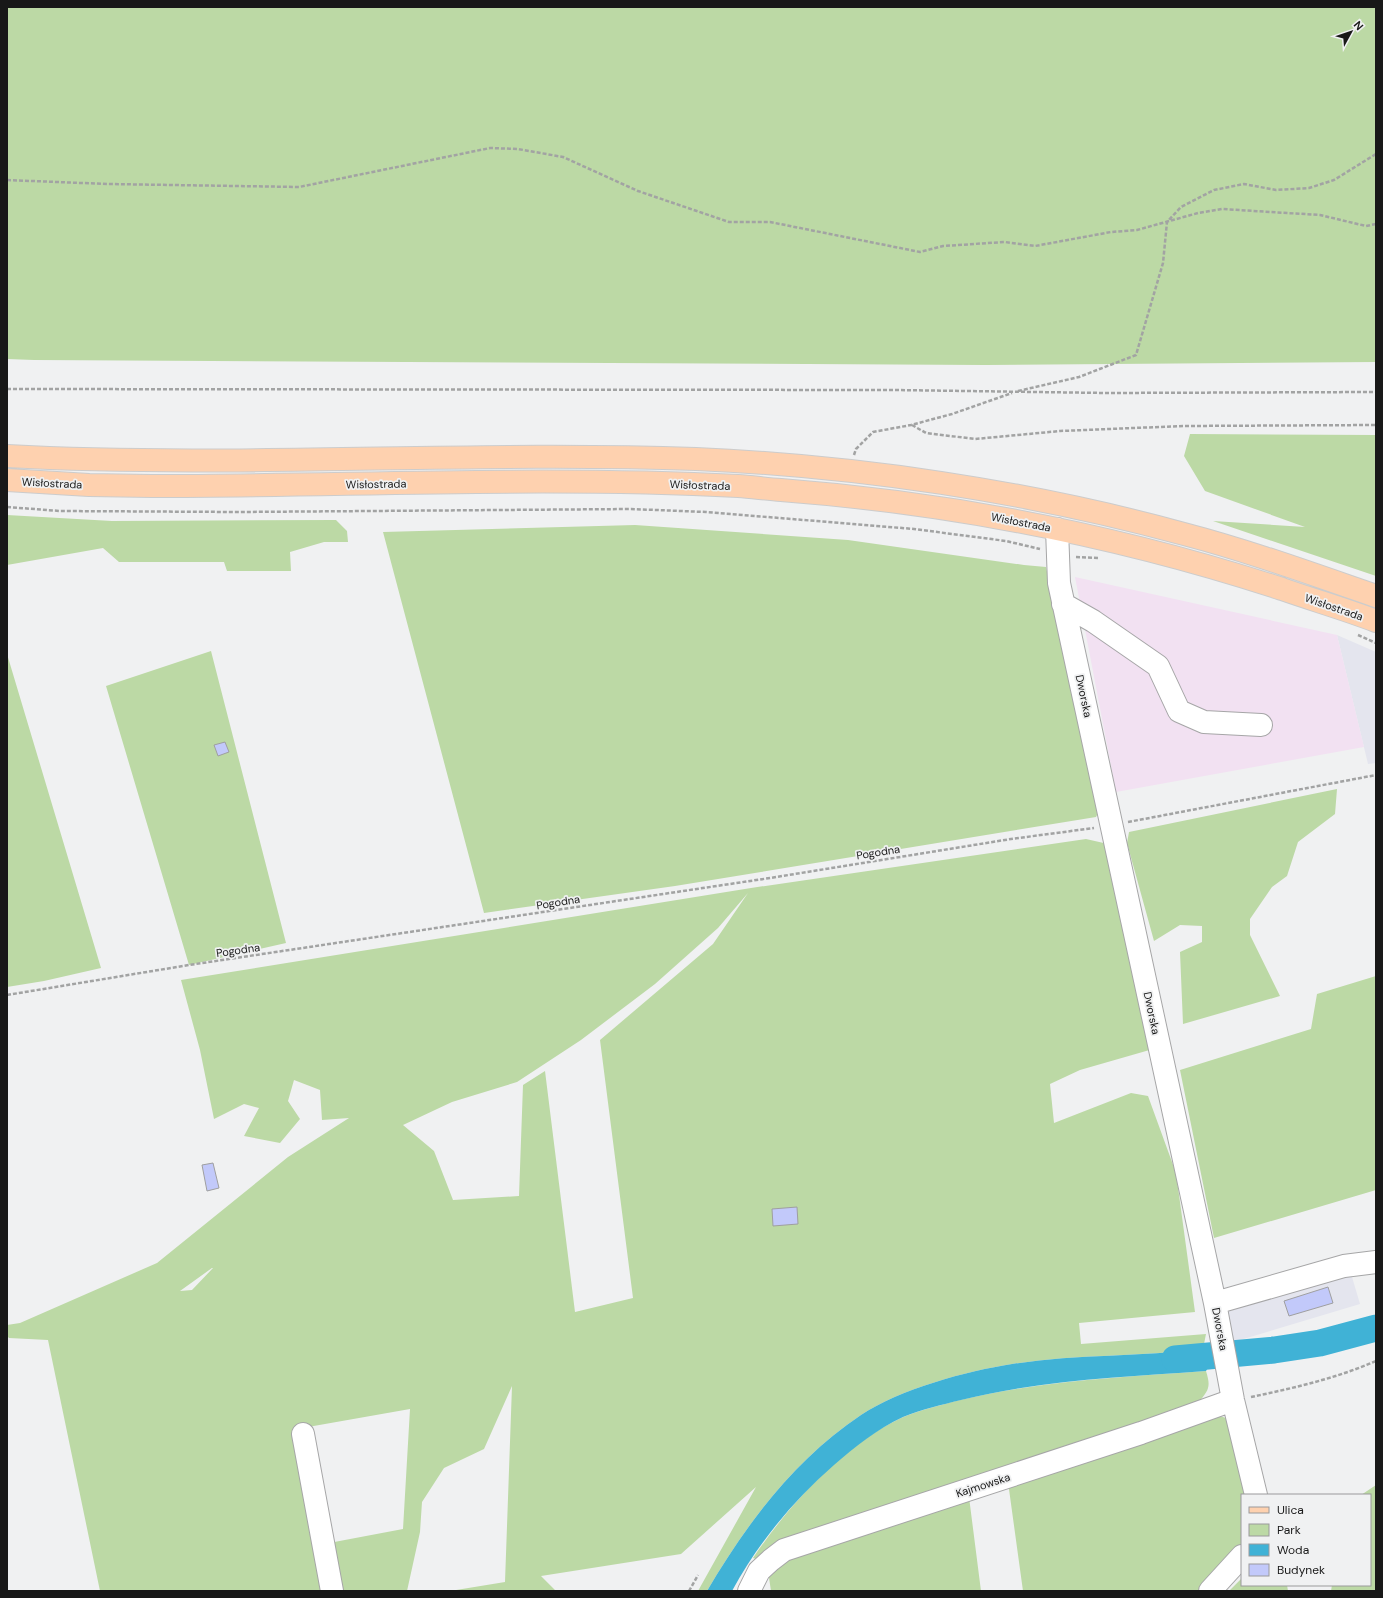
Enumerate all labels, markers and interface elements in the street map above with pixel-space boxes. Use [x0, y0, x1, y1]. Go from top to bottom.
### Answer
north arrow [1331, 12, 1371, 52]
text: N [1351, 18, 1367, 33]
street label: Wisłostrada [21, 474, 83, 492]
street label: Wisłostrada [346, 476, 406, 492]
street label: Wisłostrada [669, 477, 731, 493]
street label: Wisłostrada [990, 509, 1052, 535]
street label: Wisłostrada [1303, 591, 1365, 623]
street label: Dworska [1073, 673, 1095, 719]
street label: Pogodna [855, 842, 901, 862]
street label: Pogodna [535, 892, 581, 912]
street label: Pogodna [215, 940, 261, 960]
street label: Dworska [1141, 990, 1163, 1036]
street label: Dworska [1209, 1306, 1231, 1352]
street label: Kajmowska [954, 1470, 1012, 1500]
legend [1241, 1494, 1371, 1586]
text: Ulica [1277, 1502, 1304, 1518]
text: Park [1277, 1522, 1301, 1538]
text: Woda [1277, 1542, 1309, 1558]
text: Budynek [1277, 1562, 1325, 1578]

